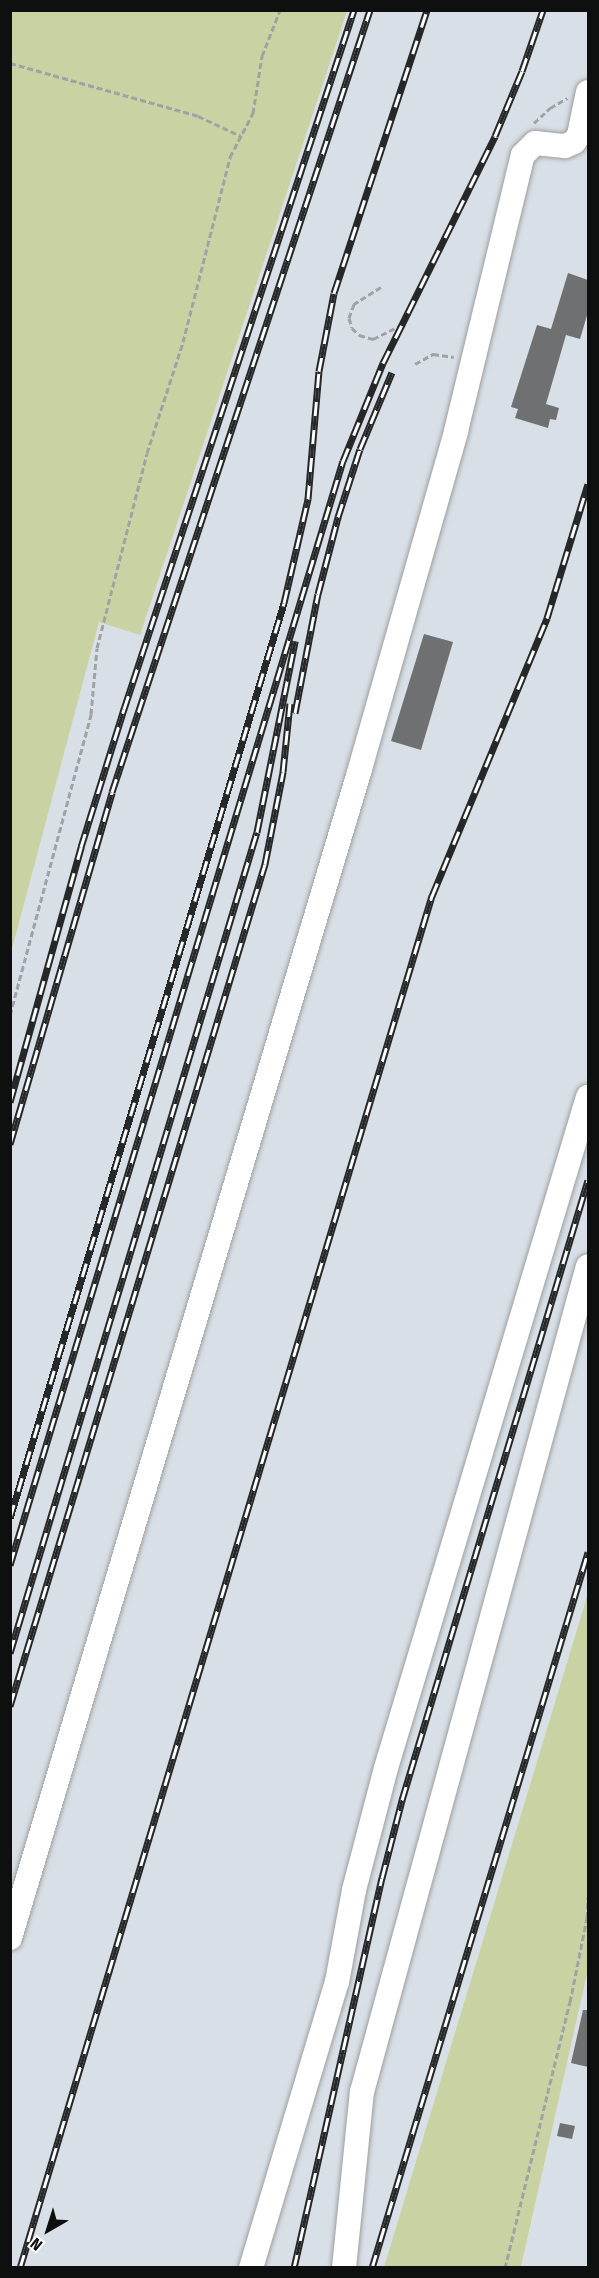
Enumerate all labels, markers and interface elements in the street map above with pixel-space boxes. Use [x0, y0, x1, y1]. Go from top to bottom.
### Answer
north arrow [18, 2200, 78, 2260]
text: N [27, 2234, 46, 2255]

